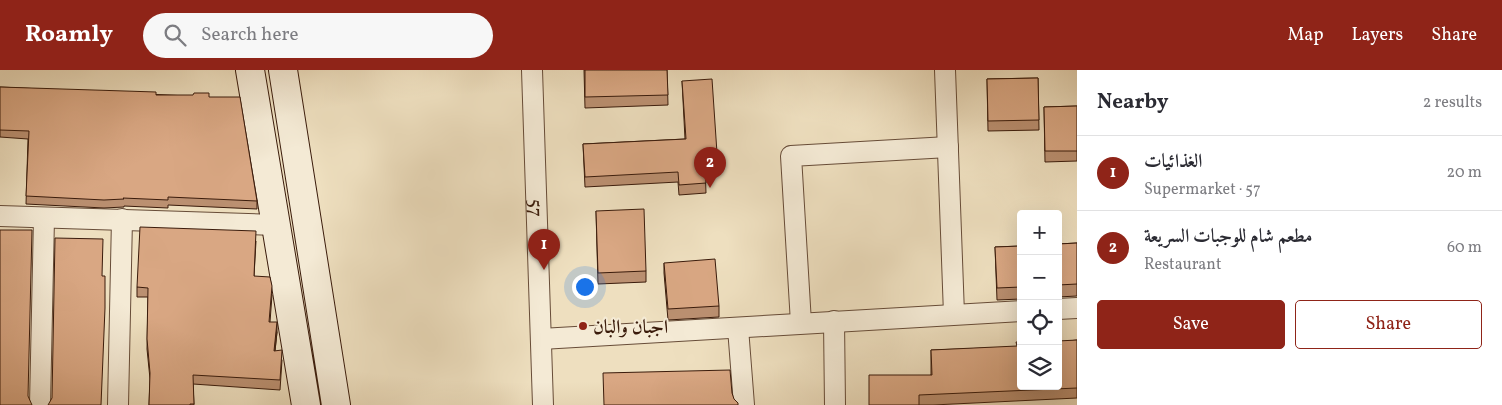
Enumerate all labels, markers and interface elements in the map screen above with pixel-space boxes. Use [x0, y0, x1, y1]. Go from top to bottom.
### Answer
search box [143, 13, 493, 58]
text: Roamly [25, 18, 113, 52]
icon: search [161, 21, 189, 49]
text: Search here [201, 22, 298, 48]
text: Map [1287, 23, 1323, 48]
text: Layers [1351, 23, 1403, 48]
text: Share [1431, 23, 1477, 48]
text: Nearby [1097, 88, 1168, 117]
text: 2 results [1423, 92, 1482, 114]
pin: 2 [694, 147, 726, 188]
text: الغذائيات [1144, 149, 1202, 175]
text: 1 [1110, 162, 1116, 184]
text: 20 m [1447, 162, 1482, 184]
text: Supermarket · 57 [1144, 179, 1261, 201]
street label: 57 [521, 198, 548, 218]
map controls [1017, 210, 1062, 390]
button: + [1017, 210, 1062, 255]
text: مطعم شام للوجبات السريعة [1144, 224, 1312, 250]
pin: 1 [528, 229, 560, 270]
text: 2 [1109, 237, 1117, 259]
text: 60 m [1447, 237, 1482, 259]
text: Restaurant [1144, 254, 1222, 276]
button: − [1017, 255, 1062, 300]
your location [572, 274, 598, 300]
button: locate [1017, 300, 1062, 345]
button: Save [1097, 300, 1285, 349]
button: Share [1295, 300, 1482, 349]
place label: اجبان والبان [593, 315, 668, 341]
marker: اجبان والبان [577, 320, 589, 332]
button: layers [1017, 345, 1062, 390]

